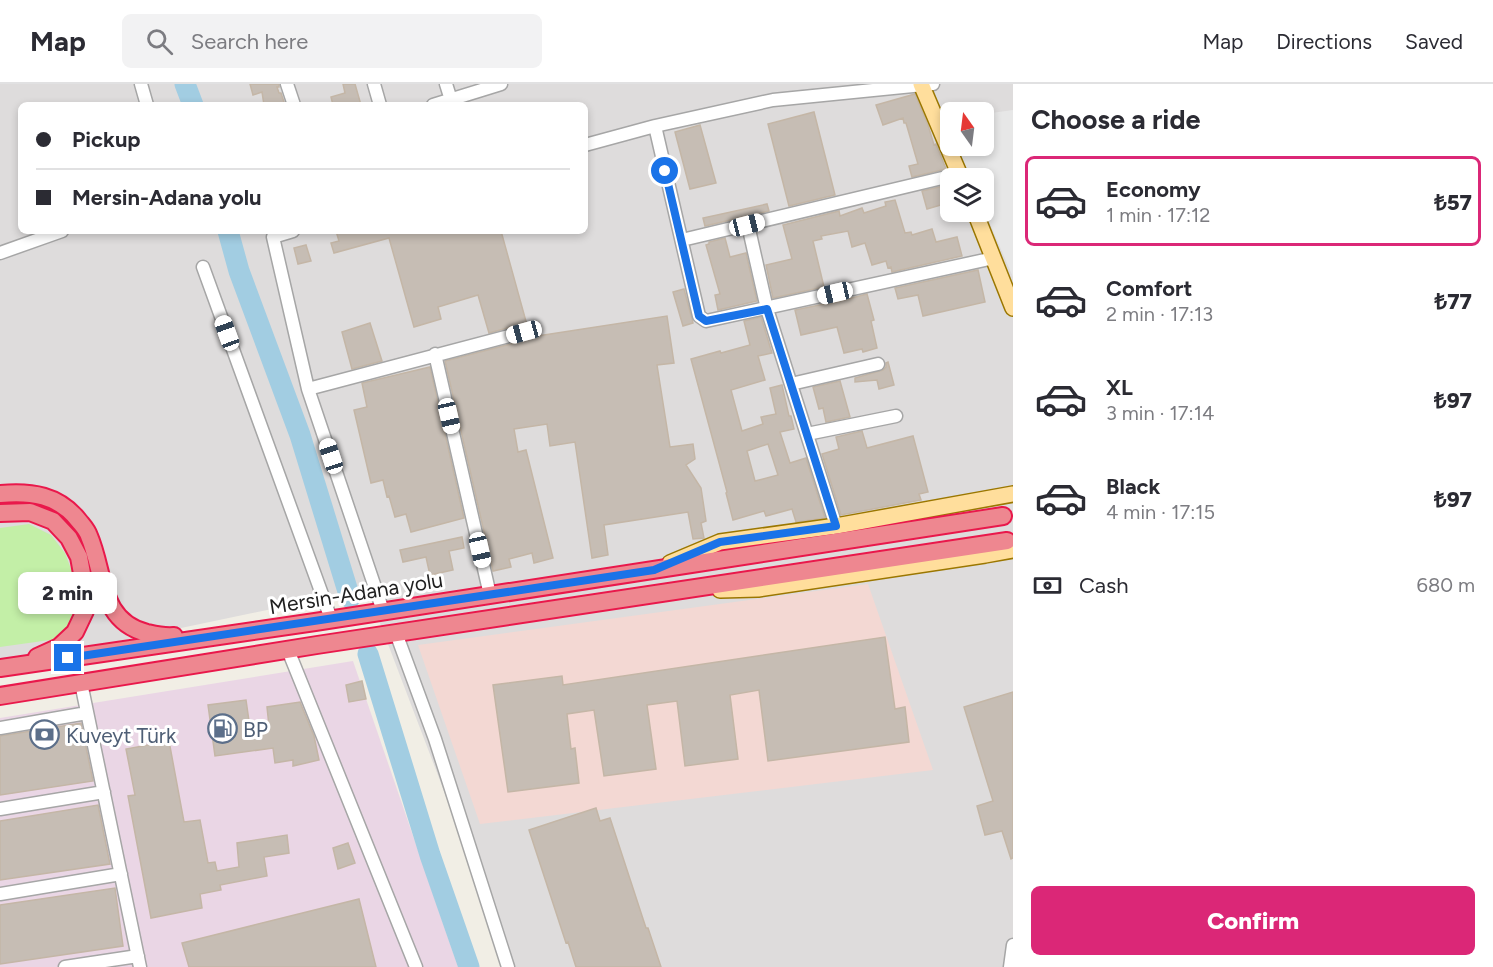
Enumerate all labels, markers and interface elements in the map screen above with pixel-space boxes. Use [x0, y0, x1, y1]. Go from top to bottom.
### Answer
search box [122, 14, 542, 68]
text: Map [30, 24, 86, 58]
icon: search [143, 25, 176, 58]
text: Search here [191, 28, 308, 55]
text: Map [1202, 29, 1243, 54]
text: Directions [1276, 29, 1372, 54]
text: Saved [1405, 29, 1463, 54]
north arrow [940, 102, 994, 156]
map controls [940, 102, 994, 222]
text: Choose a ride [1031, 103, 1200, 136]
text: Pickup [72, 126, 141, 153]
route start [651, 157, 678, 184]
button: layers [940, 168, 994, 222]
icon: car [1034, 174, 1088, 228]
text: Economy [1106, 176, 1201, 203]
text: Mersin-Adana yolu [72, 184, 262, 211]
text: ₺57 [1434, 189, 1472, 216]
text: 1 min · 17:12 [1106, 203, 1210, 227]
car [727, 212, 767, 238]
icon: car [1034, 273, 1088, 327]
text: Comfort [1106, 275, 1192, 302]
car [815, 280, 855, 306]
text: ₺77 [1435, 288, 1472, 315]
text: 2 min · 17:13 [1106, 302, 1213, 326]
car [212, 313, 242, 353]
car [504, 319, 544, 345]
icon: car [1034, 372, 1088, 426]
text: XL [1106, 374, 1133, 401]
text: ₺97 [1434, 387, 1472, 414]
car [436, 396, 462, 436]
text: 3 min · 17:14 [1106, 401, 1214, 425]
car [317, 436, 345, 476]
icon: car [1034, 471, 1088, 525]
text: Black [1106, 473, 1160, 500]
text: ₺97 [1434, 486, 1472, 513]
text: 4 min · 17:15 [1106, 500, 1215, 524]
car [467, 530, 493, 570]
street label: Mersin-Adana yolu [267, 567, 445, 619]
icon: cash [1031, 569, 1064, 602]
callout: 2 min [19, 571, 118, 613]
text: Cash [1079, 572, 1129, 599]
text: 680 m [1417, 573, 1475, 597]
text: 2 min [42, 581, 93, 605]
route end [54, 644, 81, 671]
fuel station icon: BP [206, 713, 238, 745]
place label: BP [243, 717, 268, 742]
bank icon: Kuveyt Türk [29, 719, 61, 751]
place label: Kuveyt Türk [66, 723, 177, 748]
button: Confirm [1031, 886, 1475, 955]

